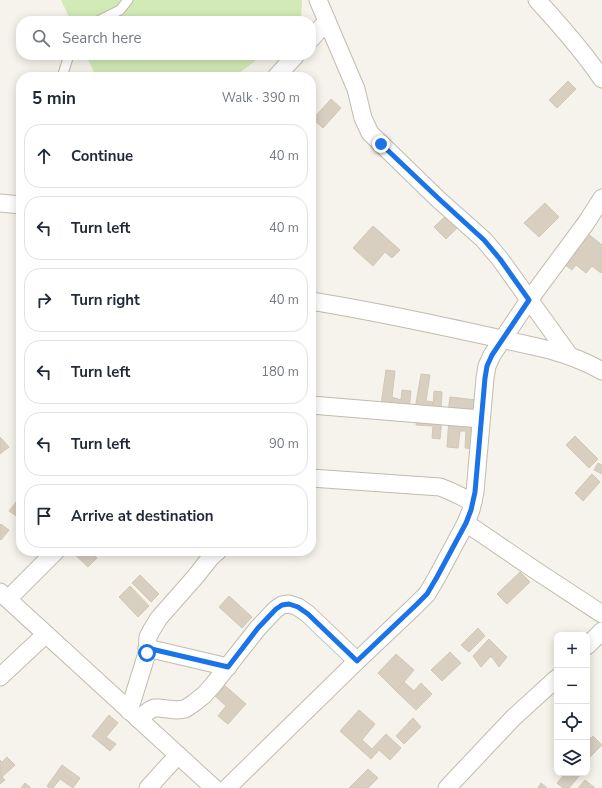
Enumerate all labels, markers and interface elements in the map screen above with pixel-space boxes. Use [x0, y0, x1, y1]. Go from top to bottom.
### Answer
search box [16, 16, 316, 60]
icon: search [30, 27, 52, 49]
text: Search here [62, 28, 142, 48]
text: 5 min [32, 87, 76, 110]
text: Walk · 390 m [222, 89, 300, 107]
route end [372, 135, 390, 153]
icon: ahead [33, 145, 55, 167]
text: Continue [71, 146, 133, 166]
text: 40 m [269, 147, 299, 165]
icon: left [33, 217, 55, 239]
text: Turn left [71, 218, 130, 238]
text: 40 m [269, 219, 299, 237]
icon: right [33, 289, 55, 311]
text: Turn right [71, 290, 140, 310]
text: 40 m [269, 291, 299, 309]
icon: left [33, 361, 55, 383]
text: Turn left [71, 362, 130, 382]
text: 180 m [261, 363, 299, 381]
icon: left [33, 433, 55, 455]
text: Turn left [71, 434, 130, 454]
text: 90 m [269, 435, 299, 453]
icon: arrive [33, 505, 55, 527]
text: Arrive at destination [71, 506, 214, 526]
map controls [554, 632, 590, 776]
button: + [554, 632, 590, 668]
route start [138, 644, 156, 662]
button: − [554, 668, 590, 704]
button: locate [554, 704, 590, 740]
button: layers [554, 740, 590, 776]

